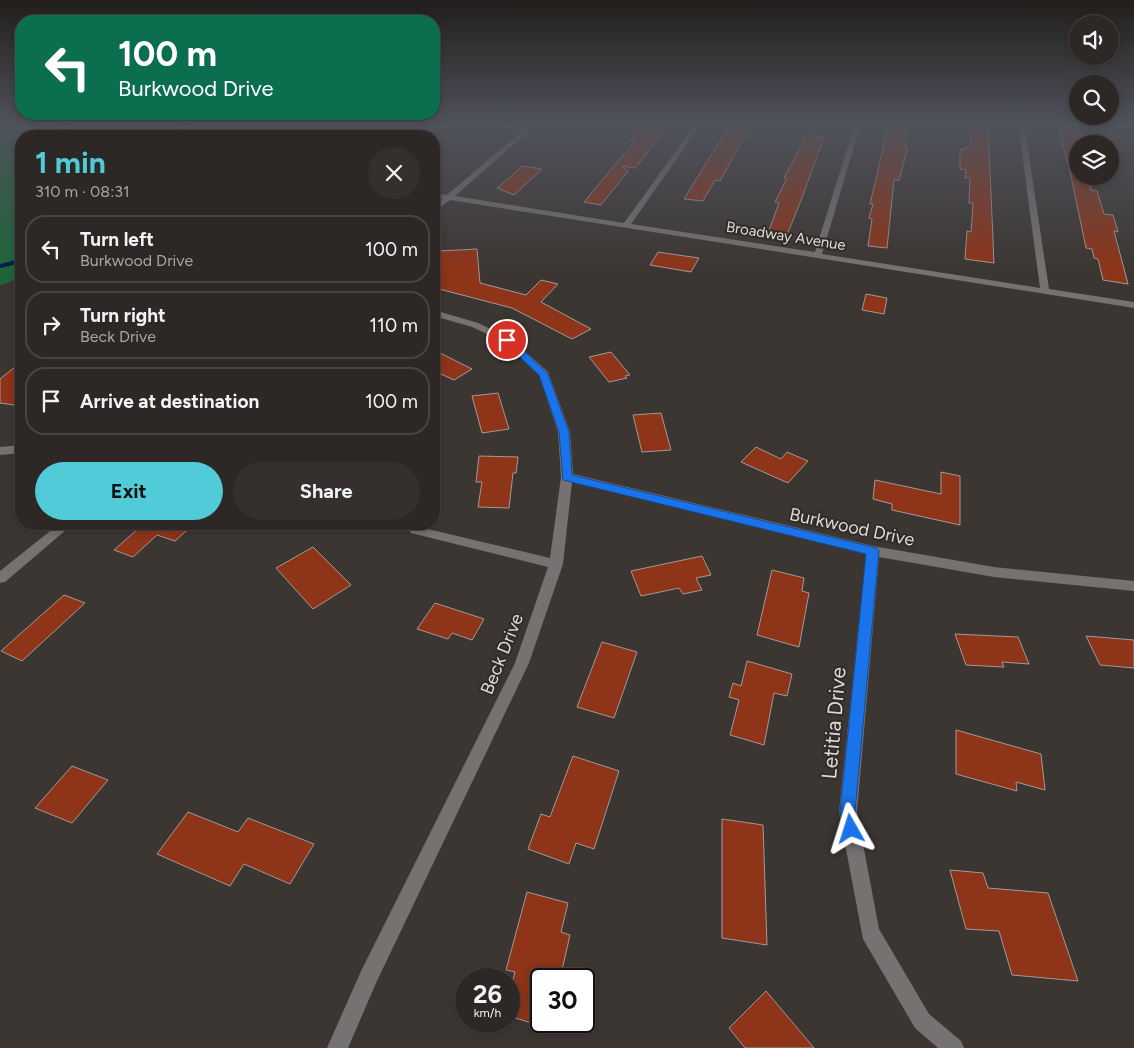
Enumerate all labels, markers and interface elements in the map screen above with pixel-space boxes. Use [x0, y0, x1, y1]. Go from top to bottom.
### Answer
map controls [1069, 15, 1119, 185]
button: sound [1069, 15, 1119, 65]
text: 100 m [118, 33, 217, 75]
icon: left [35, 35, 100, 100]
text: Burkwood Drive [118, 75, 274, 102]
button: search [1069, 75, 1119, 125]
button: layers [1069, 135, 1119, 185]
text: 1 min [35, 144, 106, 181]
button: close [368, 147, 420, 199]
text: 310 m · 08:31 [35, 182, 130, 201]
street label: Broadway Avenue [725, 218, 847, 254]
text: Turn left [80, 228, 154, 251]
icon: left [37, 235, 65, 263]
text: 100 m [365, 238, 418, 261]
text: Burkwood Drive [80, 251, 193, 270]
text: Turn right [80, 304, 166, 327]
icon: right [37, 311, 65, 339]
text: 110 m [369, 314, 418, 337]
pin [486, 319, 528, 361]
icon: arrive [493, 326, 521, 354]
text: Beck Drive [80, 327, 156, 346]
icon: arrive [37, 387, 65, 415]
text: Arrive at destination [80, 390, 259, 413]
text: 100 m [365, 390, 418, 413]
button: Exit [35, 462, 223, 520]
button: Share [233, 462, 420, 520]
street label: Burkwood Drive [787, 503, 917, 551]
street label: Beck Drive [476, 610, 528, 698]
street label: Letitia Drive [816, 666, 851, 780]
position arrow [824, 802, 876, 854]
speed limit sign: 30 [530, 968, 595, 1033]
text: 26 [473, 979, 502, 1009]
text: km/h [474, 1006, 501, 1020]

